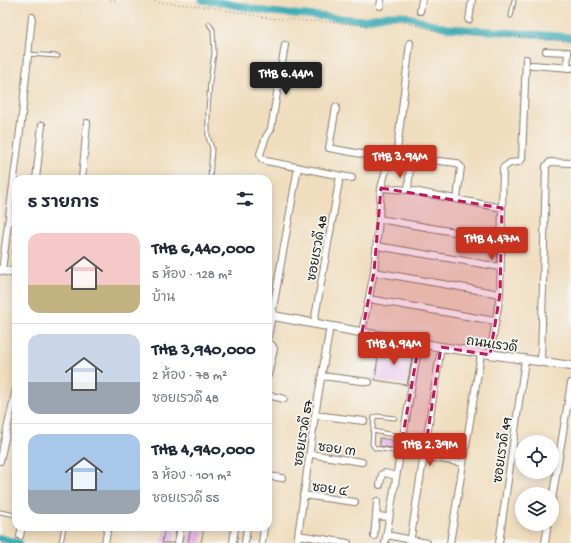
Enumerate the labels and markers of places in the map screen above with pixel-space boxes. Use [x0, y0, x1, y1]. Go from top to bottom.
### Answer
pin: THB 6.44M [240, 62, 332, 96]
pin: THB 3.94M [354, 145, 446, 179]
pin: THB 4.47M [446, 227, 538, 261]
pin: THB 4.94M [348, 332, 440, 366]
pin: THB 2.39M [384, 433, 476, 467]

